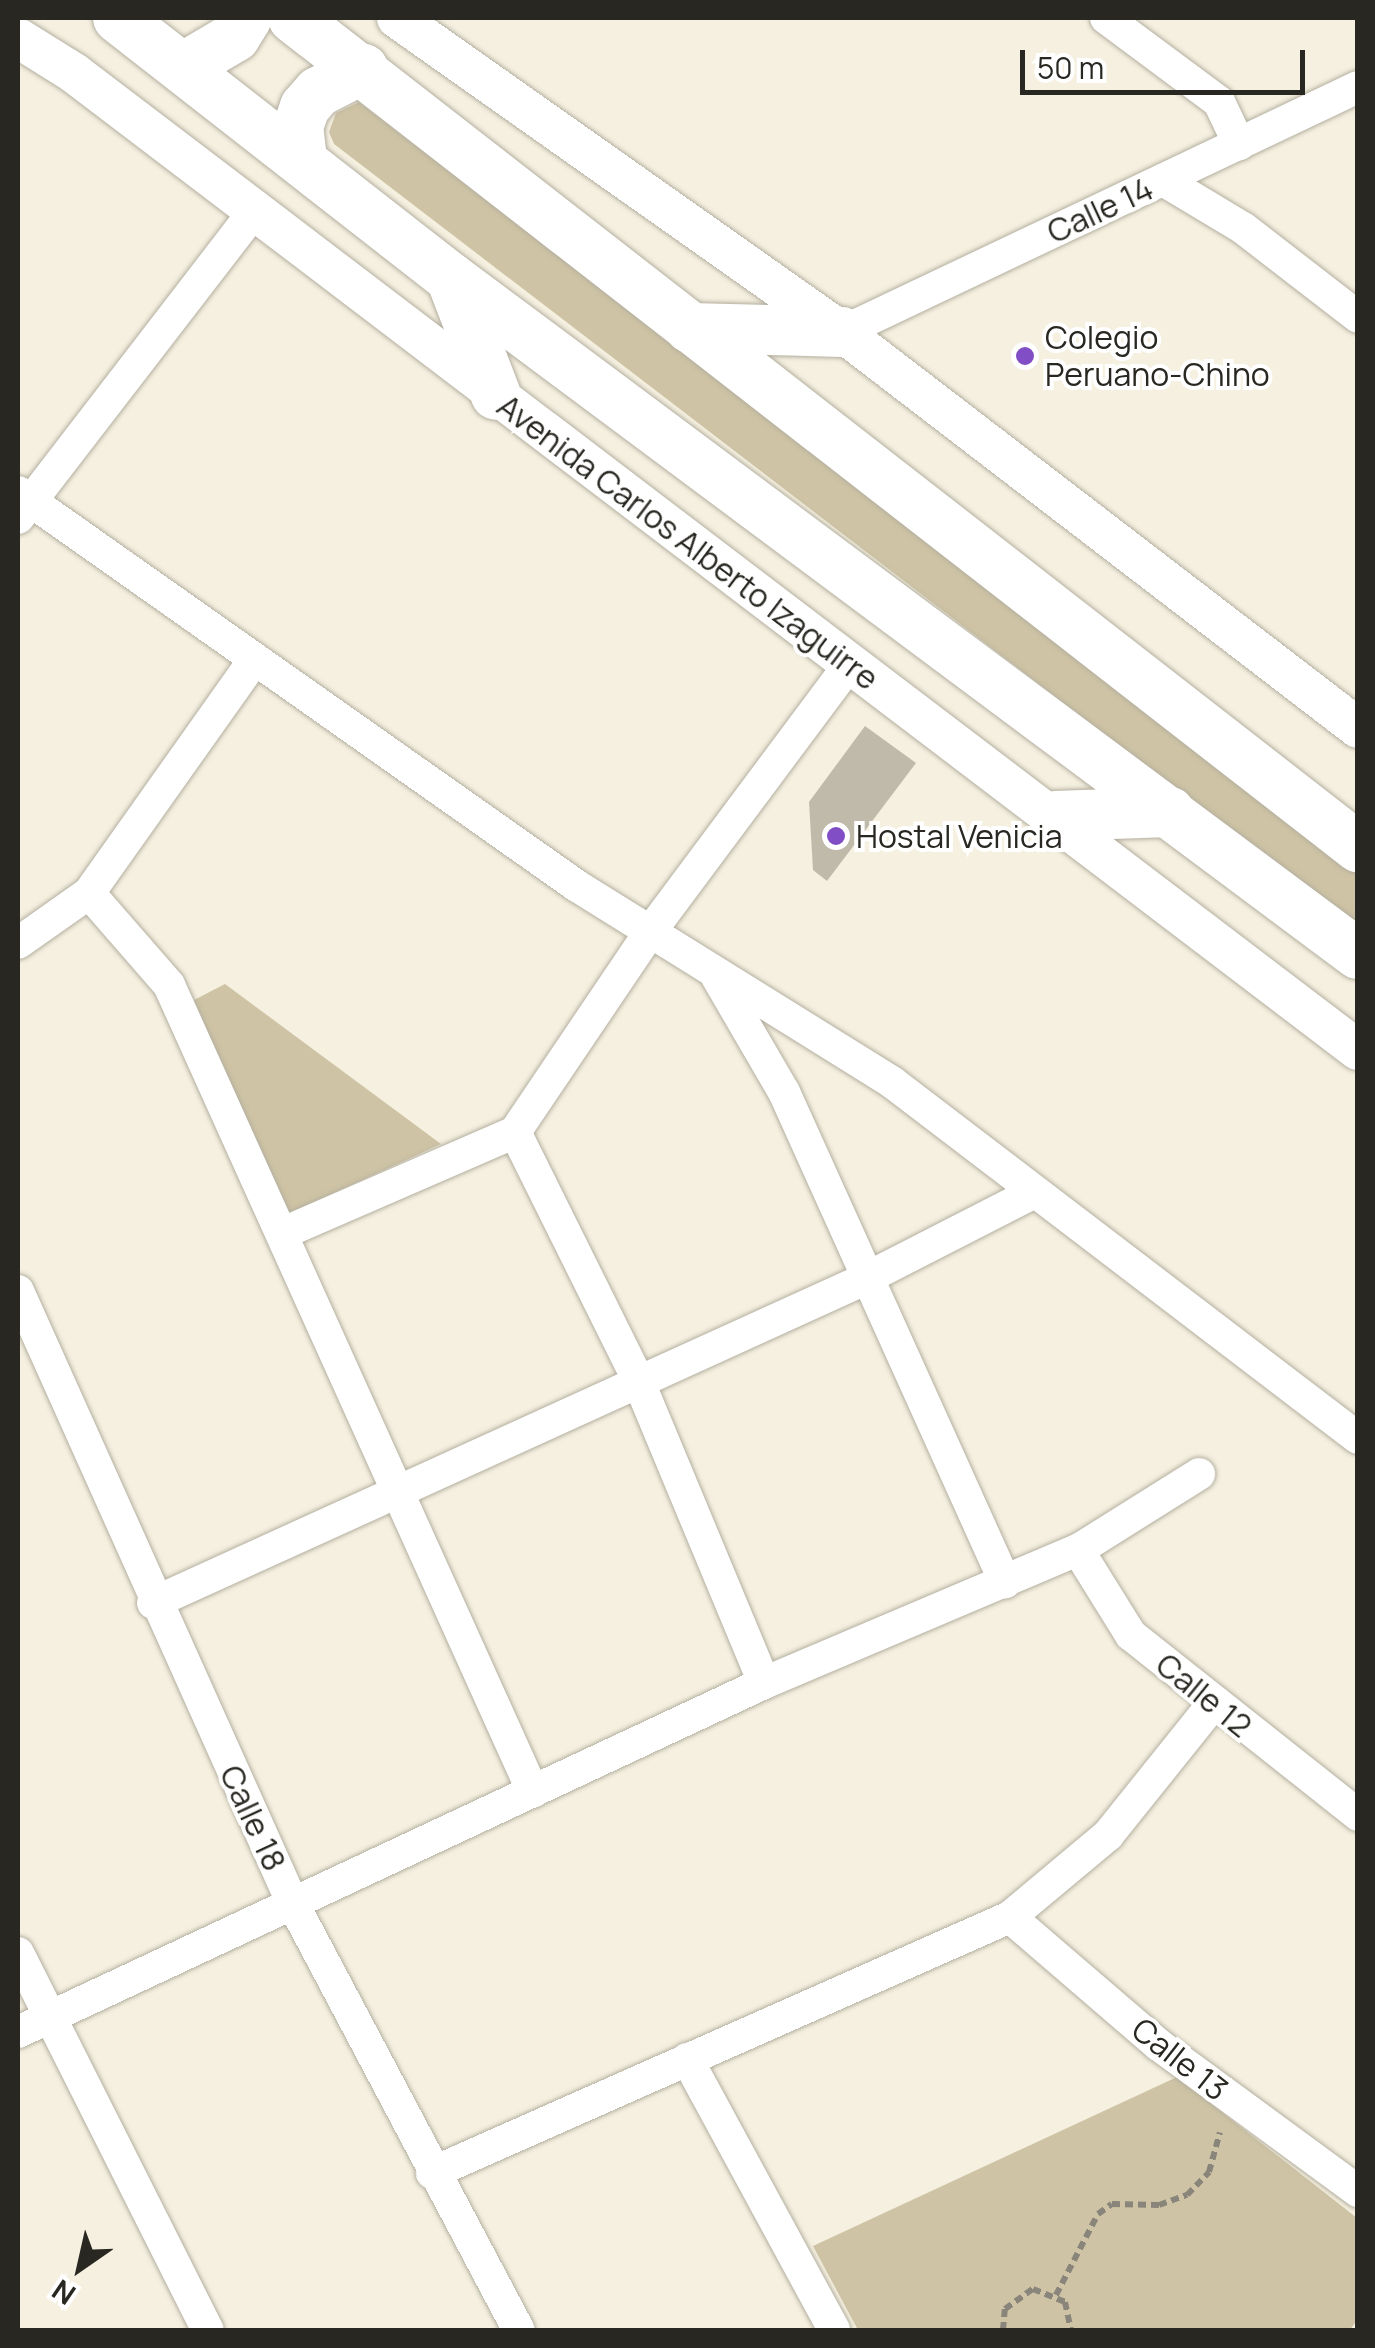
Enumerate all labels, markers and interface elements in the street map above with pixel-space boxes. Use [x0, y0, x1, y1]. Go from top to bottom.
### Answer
scale bar [1025, 30, 1310, 92]
text: 50 m [1037, 47, 1104, 88]
street label: Calle 14 [1041, 169, 1159, 251]
place label: Colegio Peruano-Chino [1045, 319, 1270, 394]
marker: Colegio Peruano-Chino [1014, 345, 1036, 367]
street label: Avenida Carlos Alberto Izaguirre [490, 386, 886, 698]
place label: Hostal Venicia [856, 817, 1063, 855]
marker: Hostal Venicia [825, 825, 847, 847]
street label: Calle 12 [1149, 1645, 1259, 1745]
street label: Calle 18 [212, 1759, 294, 1877]
street label: Calle 13 [1124, 2010, 1236, 2108]
north arrow [30, 2218, 130, 2318]
text: N [44, 2272, 82, 2314]

